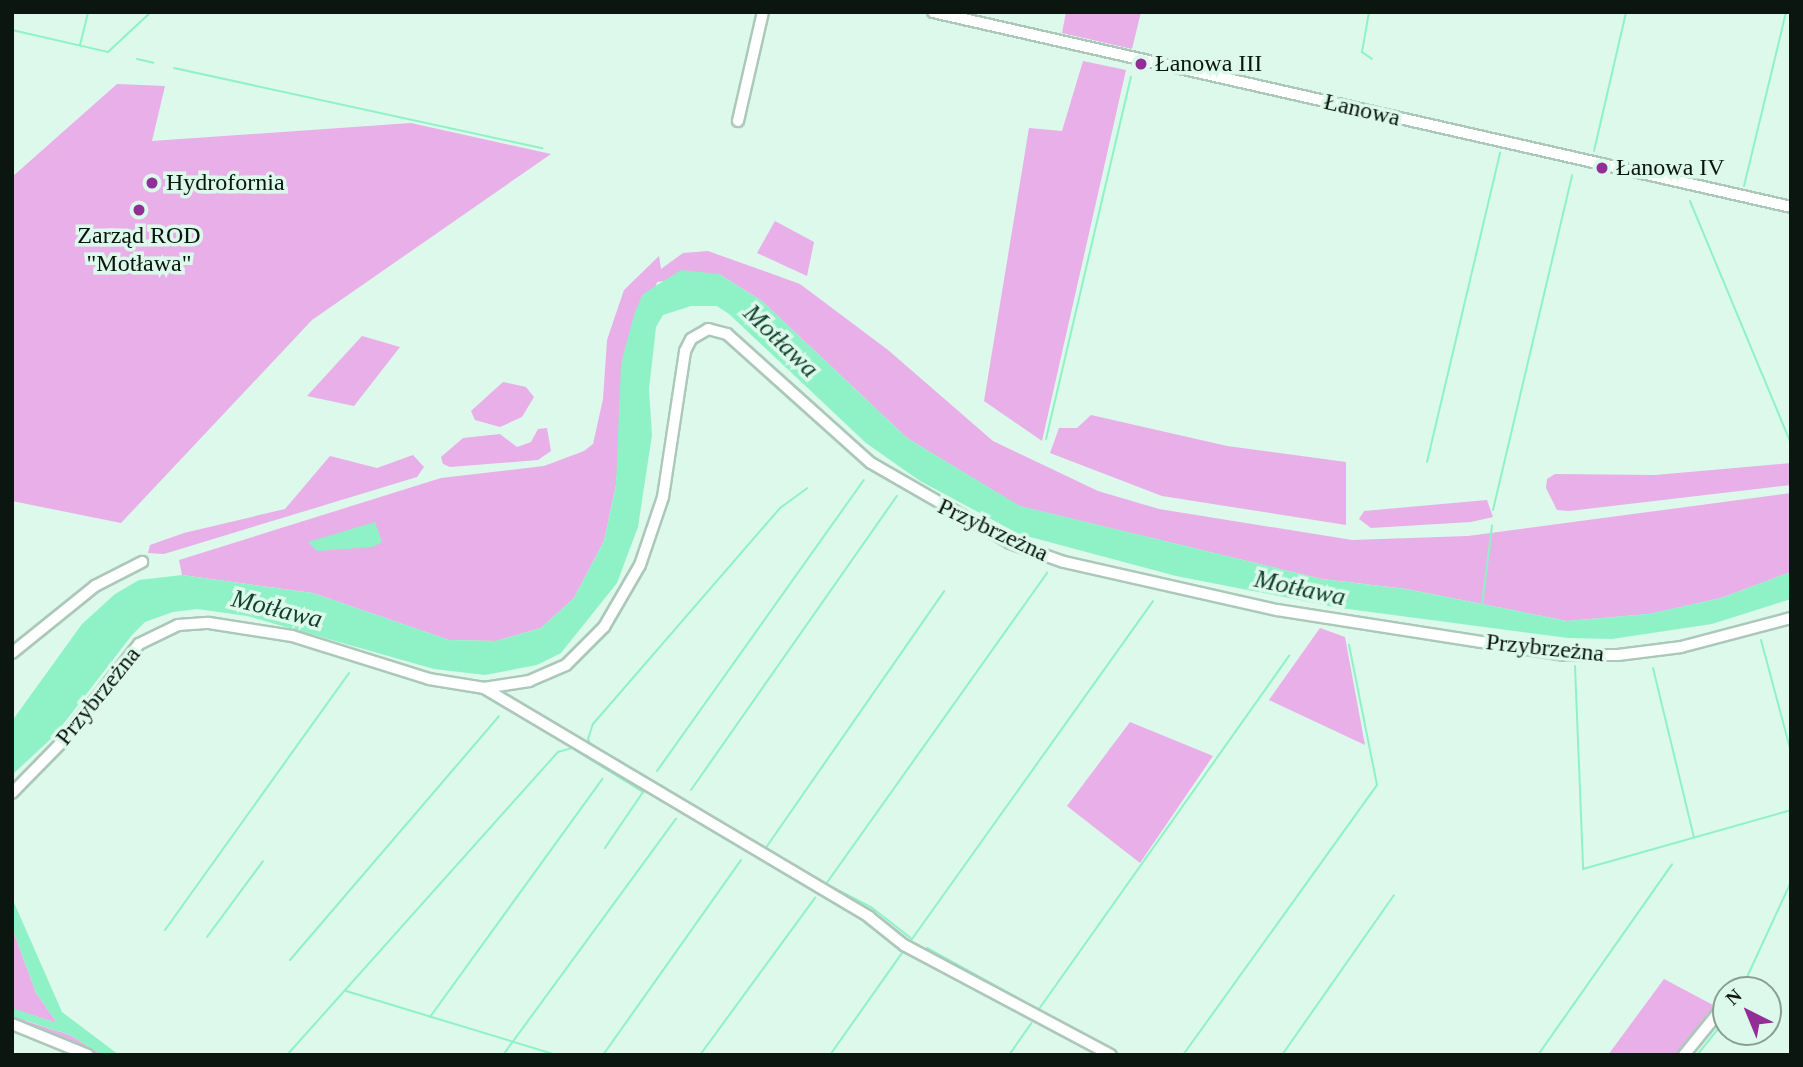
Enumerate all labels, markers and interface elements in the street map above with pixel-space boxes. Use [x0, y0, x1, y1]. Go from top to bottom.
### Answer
place label: Łanowa III [1155, 50, 1262, 78]
marker: Łanowa III [1133, 56, 1149, 72]
street label: Łanowa [1321, 87, 1403, 133]
place label: Łanowa IV [1616, 154, 1725, 182]
marker: Łanowa IV [1594, 160, 1610, 176]
place label: Hydrofornia [166, 169, 285, 197]
marker: Hydrofornia [144, 175, 160, 191]
marker: Zarząd ROD "Motława" [131, 202, 147, 218]
place label: Zarząd ROD "Motława" [77, 222, 201, 278]
water label: Motława [737, 298, 825, 384]
street label: Przybrzeżna [933, 492, 1053, 568]
water label: Motława [1252, 563, 1348, 613]
water label: Motława [228, 583, 326, 635]
street label: Przybrzeżna [1485, 627, 1605, 669]
street label: Przybrzeżna [49, 641, 147, 751]
north arrow [1712, 976, 1782, 1046]
text: N [1722, 984, 1746, 1009]

